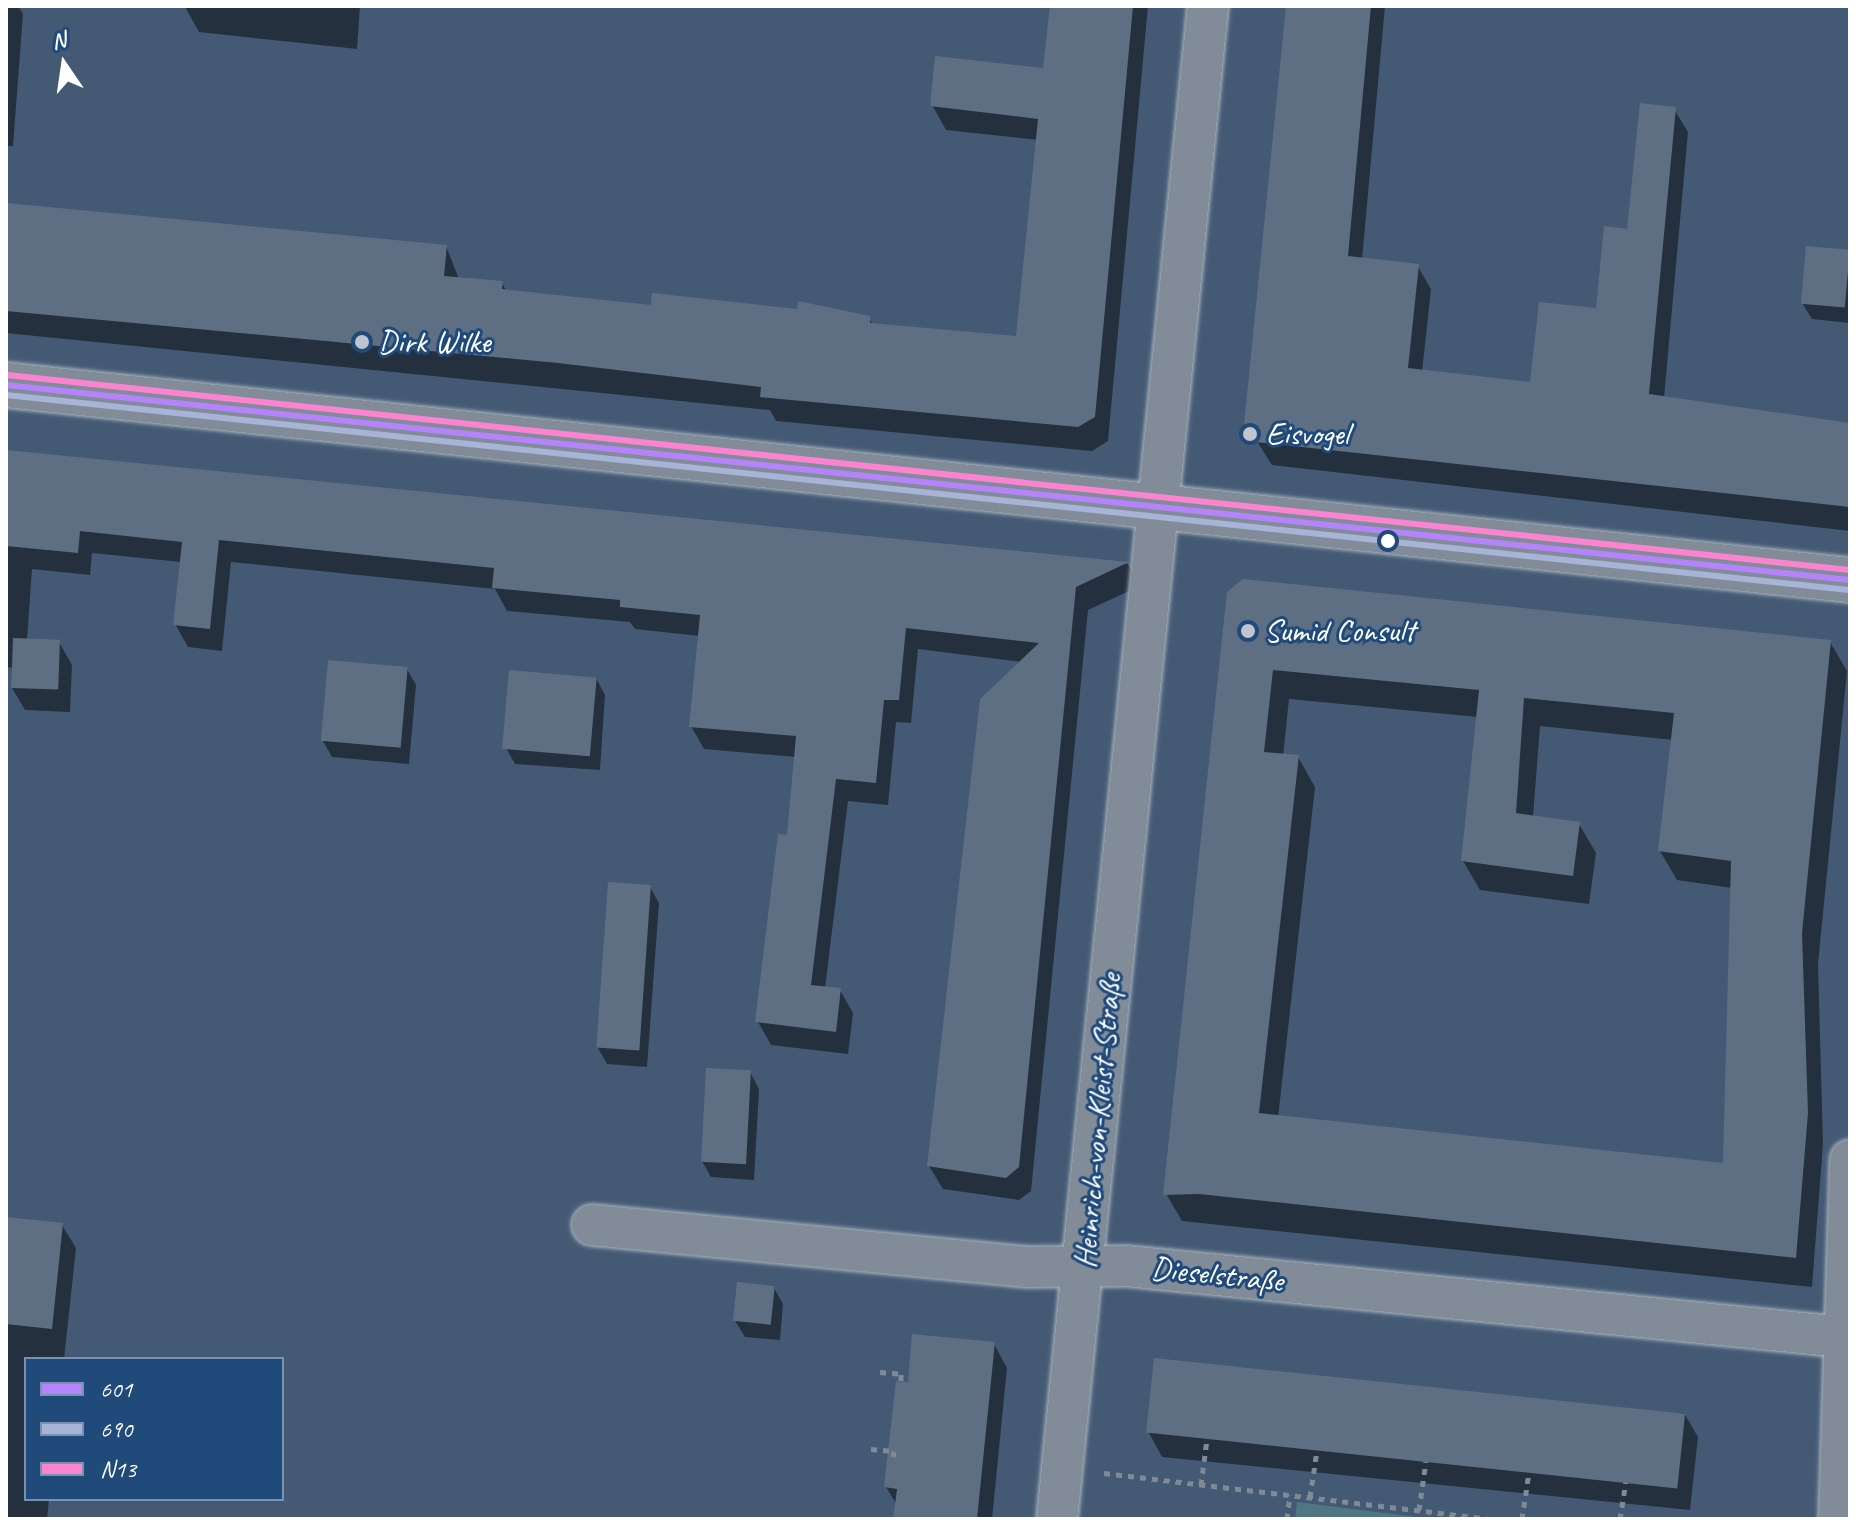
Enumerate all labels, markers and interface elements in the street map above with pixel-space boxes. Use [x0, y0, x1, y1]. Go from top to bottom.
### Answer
north arrow [24, 24, 104, 104]
text: N [49, 25, 68, 56]
place label: Dirk Wilke [378, 323, 491, 361]
marker: Dirk Wilke [353, 333, 371, 351]
place label: Eisvogel [1266, 415, 1349, 453]
marker: Eisvogel [1241, 425, 1259, 443]
unlabelled marker [1380, 533, 1396, 549]
place label: Sumid Consult [1264, 612, 1415, 650]
marker: Sumid Consult [1239, 622, 1257, 640]
street label: Heinrich-von-Kleist-Straße [1066, 972, 1130, 1270]
street label: Dieselstraße [1149, 1249, 1285, 1301]
legend [24, 1357, 284, 1501]
text: 601 [100, 1374, 132, 1404]
text: 690 [100, 1414, 132, 1444]
text: N13 [100, 1454, 136, 1484]

